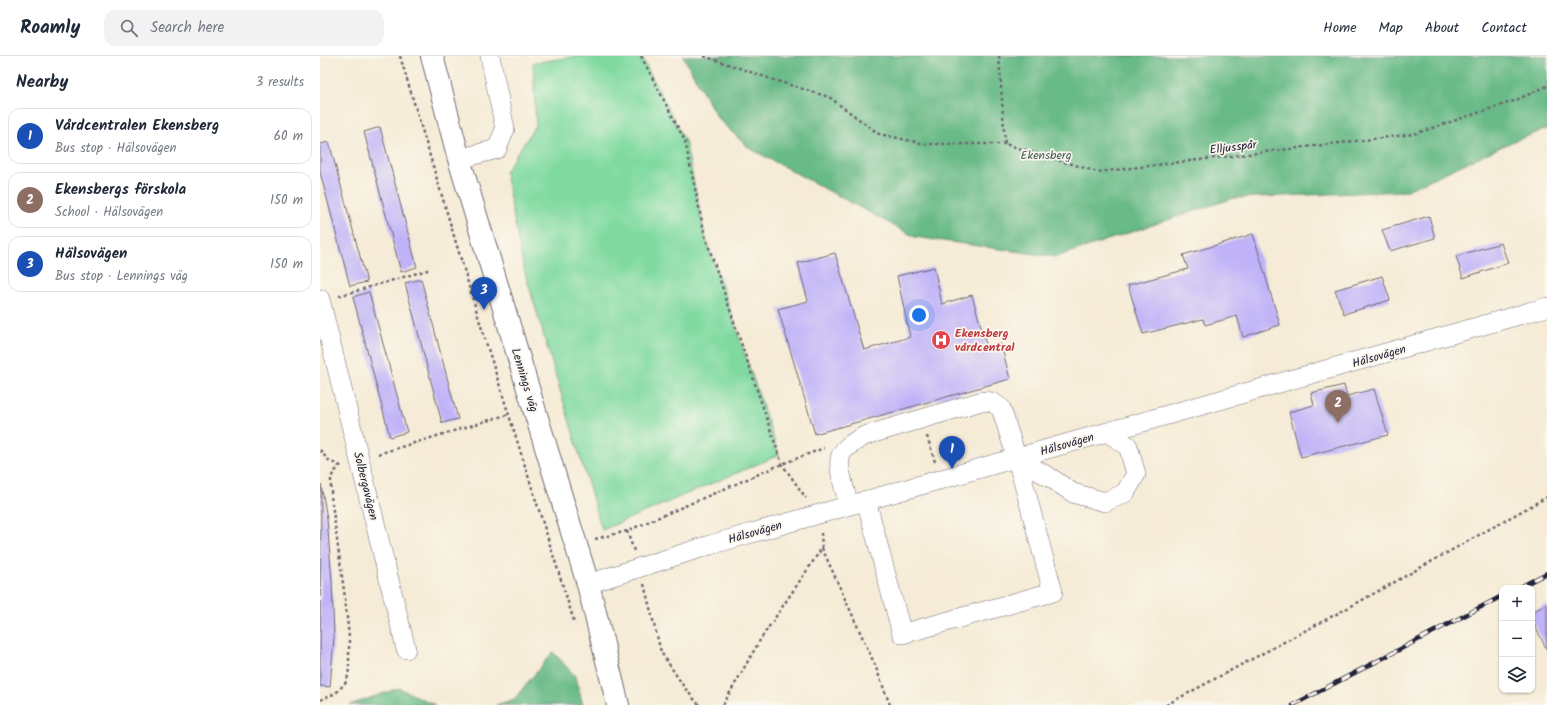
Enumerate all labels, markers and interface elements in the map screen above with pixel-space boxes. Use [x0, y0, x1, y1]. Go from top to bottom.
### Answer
search box [104, 10, 384, 46]
text: Roamly [20, 13, 80, 43]
text: Search here [150, 16, 224, 40]
icon: search [118, 17, 140, 39]
text: Home [1323, 17, 1357, 39]
text: Map [1379, 17, 1403, 39]
text: About [1425, 17, 1459, 39]
text: Contact [1481, 17, 1527, 39]
text: Nearby [16, 69, 68, 96]
text: 3 results [256, 72, 304, 93]
text: Vårdcentralen Ekensberg [55, 114, 219, 138]
text: 1 [28, 126, 32, 147]
text: 60 m [274, 126, 303, 147]
street label: Elljusspår [1208, 135, 1259, 160]
text: Bus stop · Hälsovägen [55, 138, 177, 159]
park label: Ekensberg [1021, 146, 1072, 165]
text: Ekensbergs förskola [55, 178, 186, 202]
text: 2 [26, 190, 34, 211]
text: 150 m [270, 190, 303, 211]
text: School · Hälsovägen [55, 202, 163, 223]
text: Hälsovägen [55, 242, 127, 266]
text: 3 [26, 254, 34, 275]
text: 150 m [270, 254, 303, 275]
text: Bus stop · Lennings väg [55, 266, 188, 287]
pin: 3 [471, 277, 497, 310]
your location [909, 305, 929, 325]
place label: Ekensberg vårdcentral [955, 324, 1015, 357]
hospital icon: Ekensberg vårdcentral [930, 329, 952, 351]
street label: Hälsovägen [1350, 340, 1408, 373]
street label: Lennings väg [506, 346, 543, 415]
pin: 2 [1325, 390, 1351, 423]
street label: Hälsovägen [1038, 428, 1096, 461]
pin: 1 [939, 436, 965, 469]
street label: Solbergavägen [348, 450, 383, 522]
street label: Hälsovägen [726, 516, 784, 549]
map controls [1499, 585, 1535, 693]
button: + [1499, 585, 1535, 621]
button: − [1499, 621, 1535, 657]
button: layers [1499, 657, 1535, 693]

